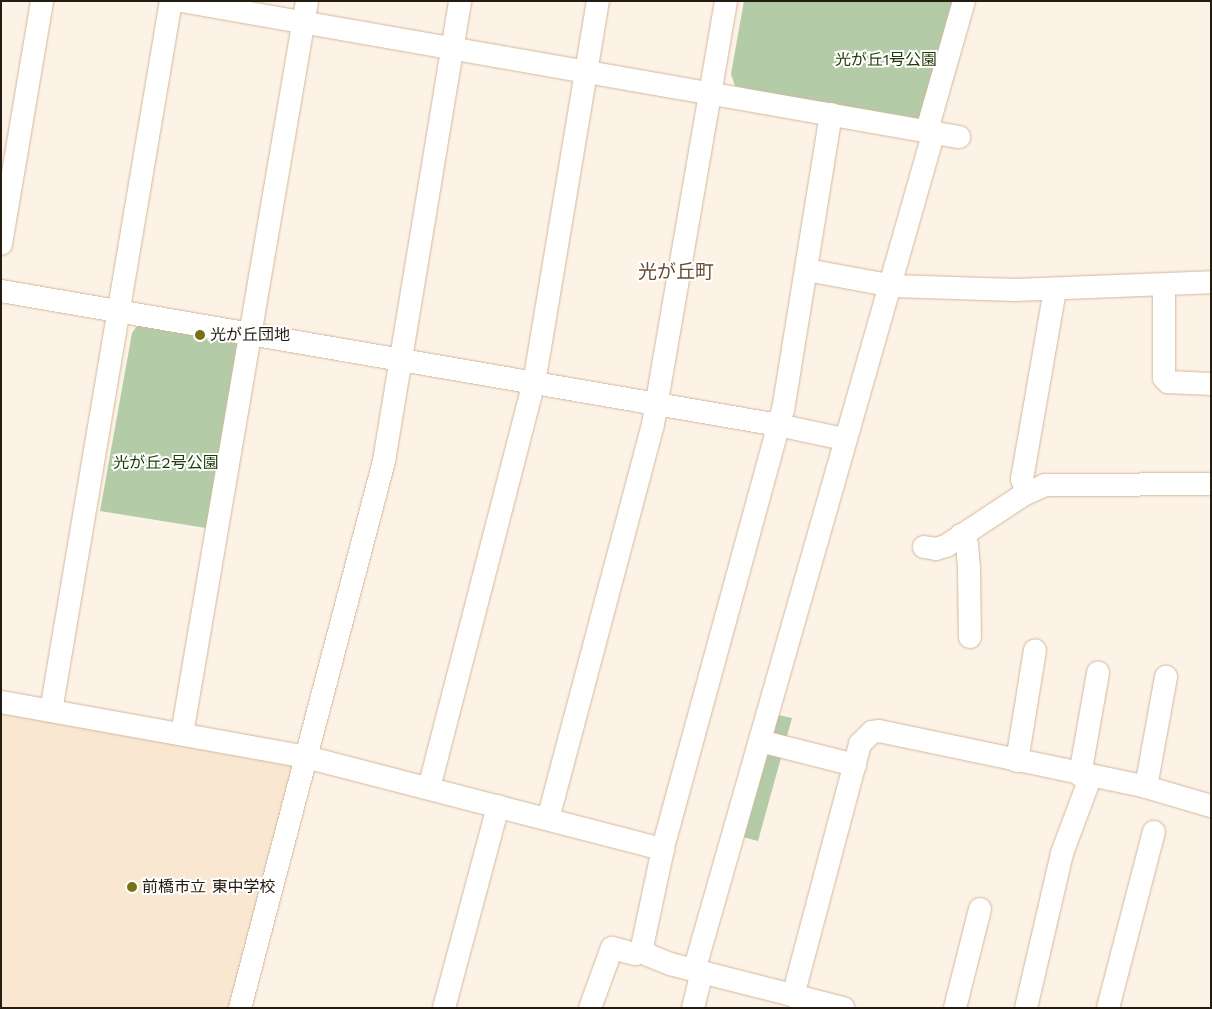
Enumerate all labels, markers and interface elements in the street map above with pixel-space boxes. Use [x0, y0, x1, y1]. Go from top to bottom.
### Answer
park label: 光が丘1号公園 [835, 50, 937, 70]
district label: 光が丘町 [638, 261, 714, 283]
place label: 光が丘団地 [210, 325, 290, 345]
marker: 光が丘団地 [194, 329, 206, 341]
park label: 光が丘2号公園 [113, 453, 219, 473]
place label: 前橋市立 東中学校 [142, 877, 275, 897]
marker: 前橋市立 東中学校 [126, 881, 138, 893]

